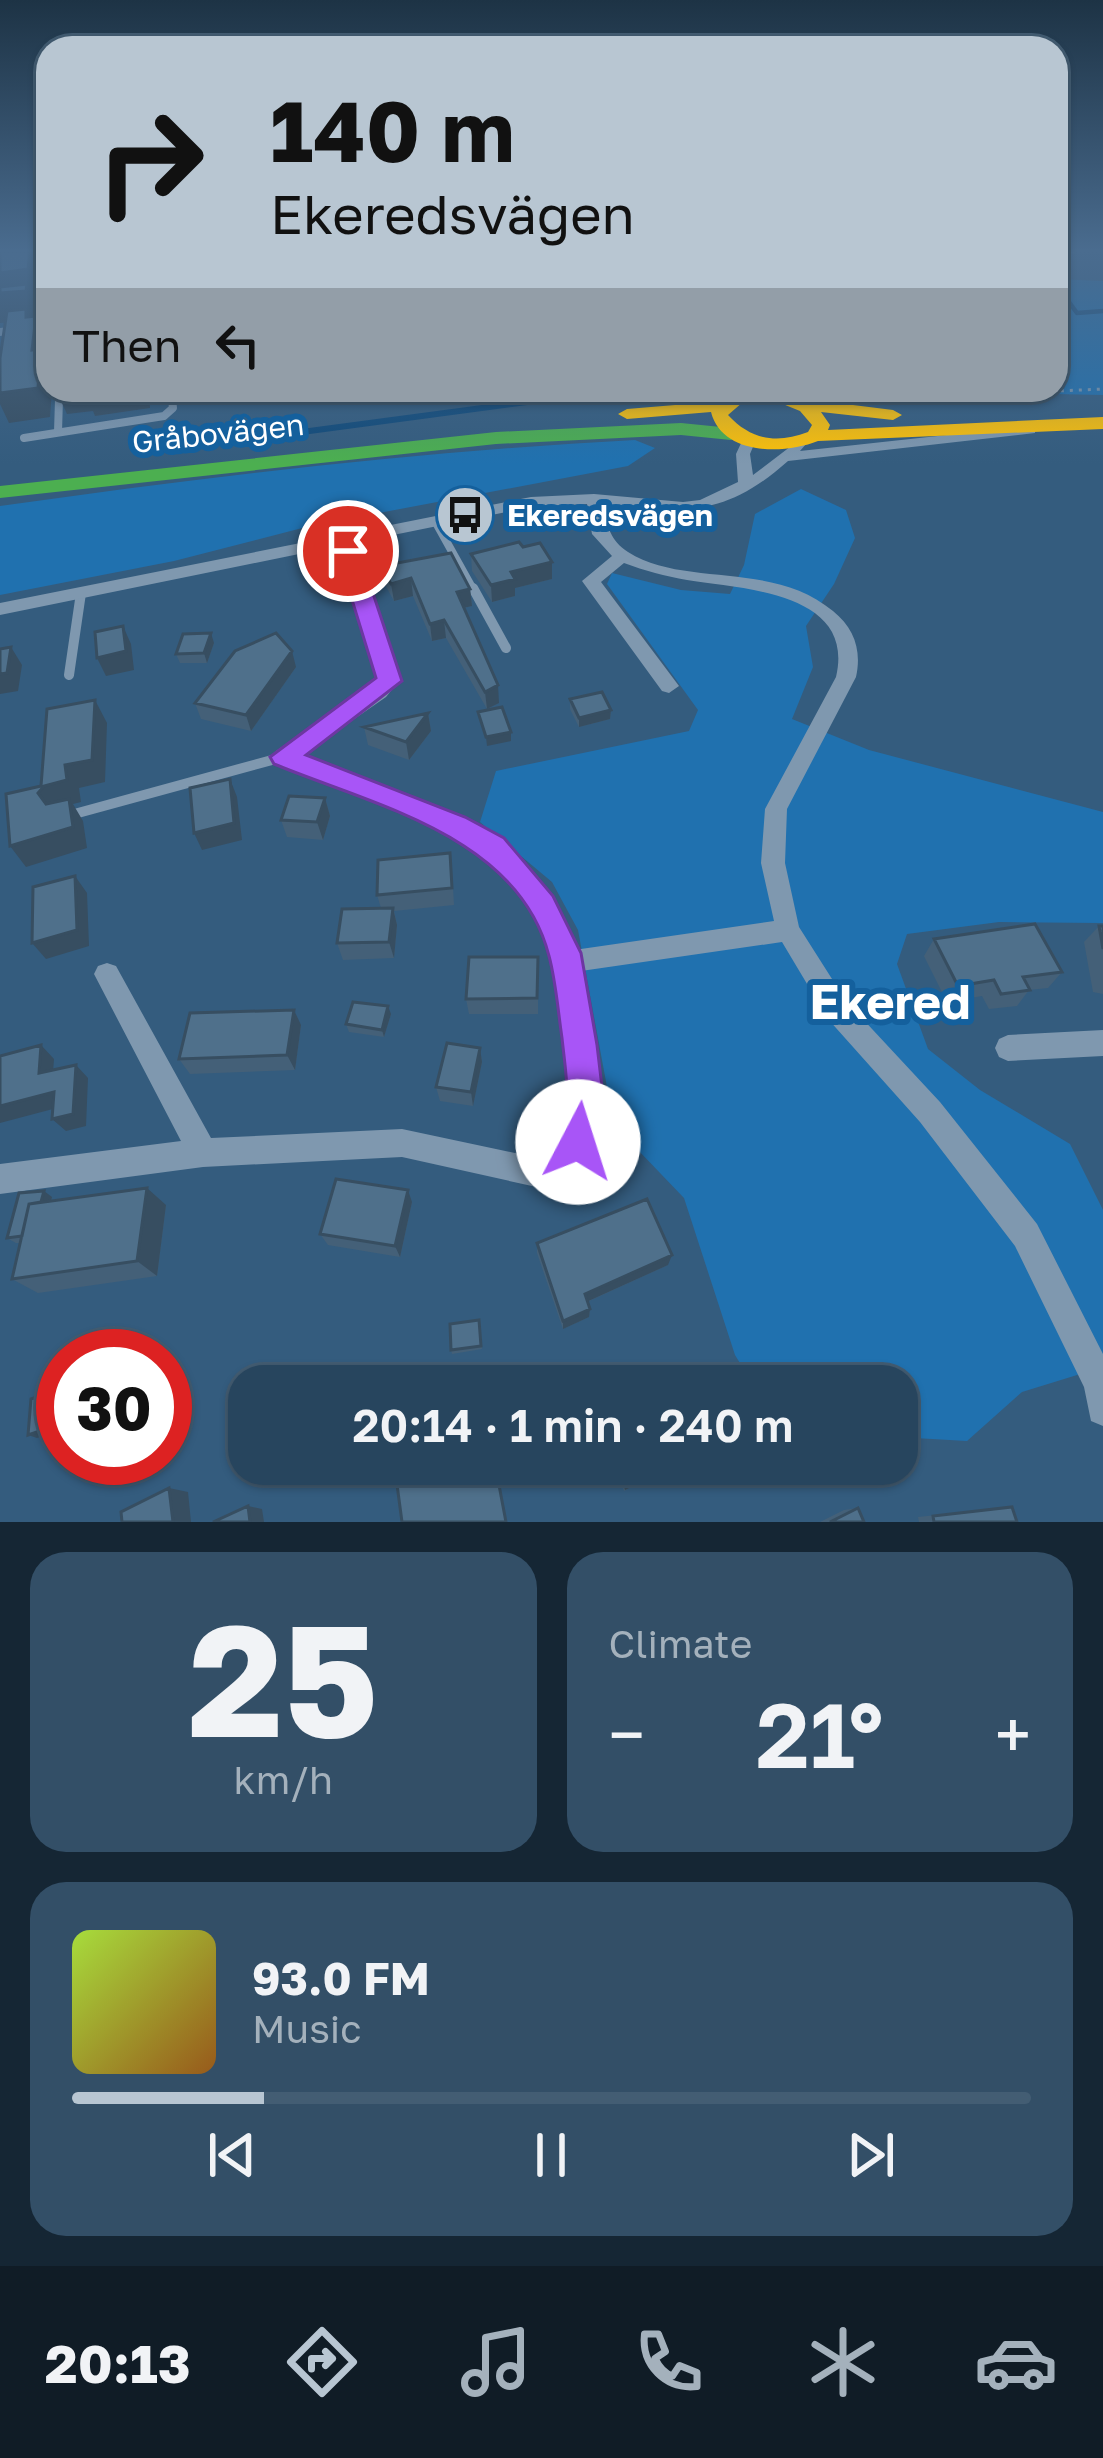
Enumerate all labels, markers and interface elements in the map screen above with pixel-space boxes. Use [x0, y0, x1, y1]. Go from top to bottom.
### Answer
text: 140 m [270, 80, 515, 180]
icon: right [72, 84, 228, 240]
text: Ekeredsvägen [270, 181, 635, 246]
icon: left [205, 312, 271, 378]
text: Then [72, 318, 181, 372]
street label: Gråbovägen [130, 406, 306, 460]
bus stop icon: Ekeredsvägen [434, 484, 496, 546]
place label: Ekeredsvägen [507, 497, 713, 533]
pin [297, 500, 399, 602]
icon: arrive [315, 518, 381, 584]
district label: Ekered [810, 972, 971, 1030]
position arrow [515, 1079, 641, 1205]
speed limit sign: 30 [36, 1329, 192, 1485]
text: 20:14 · 1 min · 240 m [353, 1398, 793, 1452]
text: 25 [188, 1584, 378, 1771]
text: Climate [609, 1620, 752, 1667]
text: 21° [756, 1680, 884, 1788]
text: − [609, 1694, 645, 1774]
text: + [995, 1694, 1031, 1774]
text: km/h [234, 1756, 333, 1803]
text: 93.0 FM [252, 1951, 430, 2005]
text: Music [252, 2005, 362, 2052]
icon: previous [199, 2122, 265, 2188]
icon: pause [518, 2122, 584, 2188]
icon: next [838, 2122, 904, 2188]
icon: directions [280, 2320, 364, 2404]
icon: music [454, 2320, 538, 2404]
icon: phone [627, 2320, 711, 2404]
icon: climate [801, 2320, 885, 2404]
icon: car [974, 2320, 1058, 2404]
text: 20:13 [45, 2330, 191, 2395]

